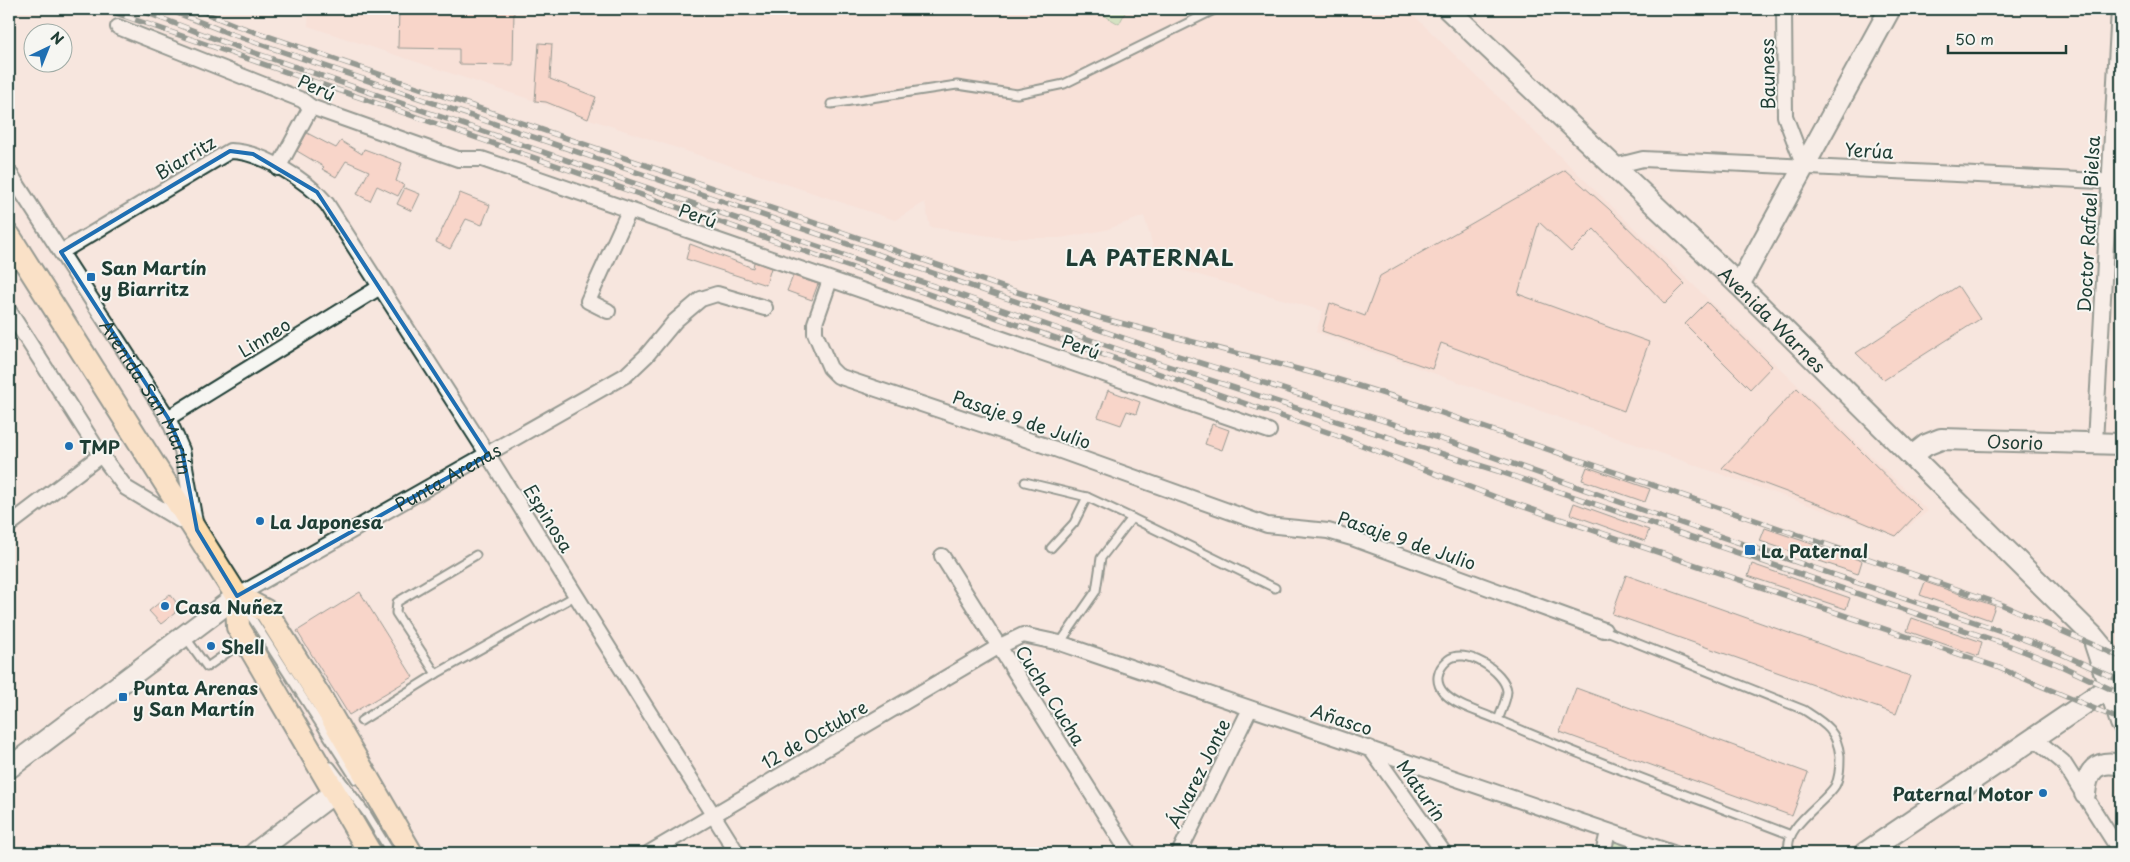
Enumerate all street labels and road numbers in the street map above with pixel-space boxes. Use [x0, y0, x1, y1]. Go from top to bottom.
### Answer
street label: Bauness [1753, 38, 1781, 110]
street label: Perú [294, 67, 340, 107]
street label: Biarritz [150, 128, 221, 186]
street label: Doctor Rafael Bielsa [2070, 134, 2106, 313]
street label: Yerúa [1844, 135, 1895, 165]
street label: Perú [675, 196, 721, 234]
street label: Avenida Warnes [1713, 260, 1833, 378]
street label: Linneo [233, 310, 295, 364]
street label: Avenida San Martín [94, 314, 200, 477]
street label: Perú [1058, 327, 1104, 365]
street label: Pasaje 9 de Julio [949, 383, 1095, 455]
street label: Osorio [1986, 427, 2044, 455]
street label: Punta Arenas [389, 435, 506, 517]
street label: Espinosa [517, 479, 581, 558]
street label: Pasaje 9 de Julio [1334, 504, 1480, 576]
street label: Cucha Cucha [1009, 640, 1093, 751]
street label: 12 de Octubre [756, 693, 872, 775]
street label: Añasco [1308, 696, 1376, 742]
street label: Álvarez Jonte [1160, 714, 1236, 832]
street label: Maturín [1391, 754, 1453, 826]

